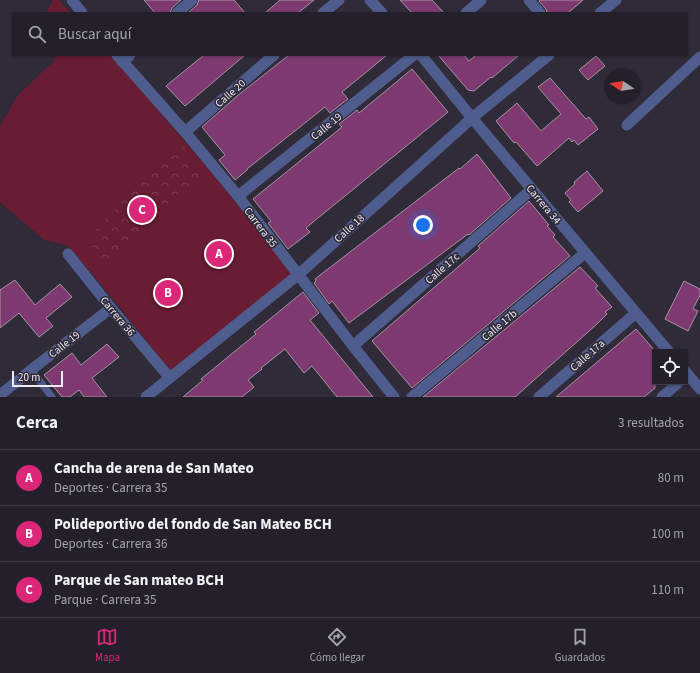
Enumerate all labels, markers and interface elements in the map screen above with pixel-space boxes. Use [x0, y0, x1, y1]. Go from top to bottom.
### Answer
search box [12, 12, 688, 56]
icon: search [26, 23, 48, 45]
text: Buscar aquí [58, 24, 131, 45]
north arrow [604, 68, 640, 104]
street label: Calle 20 [212, 76, 249, 111]
street label: Calle 19 [308, 109, 345, 144]
street label: Carrera 34 [523, 181, 565, 228]
pin: C [129, 195, 155, 225]
street label: Carrera 35 [240, 204, 281, 251]
street label: Calle 18 [331, 210, 368, 246]
your location [413, 215, 433, 235]
pin: A [206, 239, 232, 269]
street label: Calle 17c [422, 249, 463, 288]
pin: B [155, 278, 181, 308]
street label: Carrera 36 [97, 293, 139, 340]
street label: Calle 17b [478, 306, 520, 345]
street label: Calle 19 [45, 327, 83, 361]
street label: Calle 17a [567, 336, 608, 375]
map controls [652, 349, 688, 385]
button: locate [652, 349, 688, 385]
scale bar [12, 369, 63, 388]
text: 20 m [18, 370, 40, 385]
text: Cerca [16, 411, 58, 435]
text: 3 resultados [618, 414, 684, 432]
text: Cancha de arena de San Mateo [54, 458, 254, 479]
text: A [25, 469, 33, 487]
text: 80 m [658, 469, 684, 487]
text: Deportes · Carrera 35 [54, 479, 167, 497]
text: Polideportivo del fondo de San Mateo BCH [54, 514, 332, 535]
text: B [25, 525, 33, 543]
text: 100 m [651, 525, 684, 543]
text: Deportes · Carrera 36 [54, 535, 167, 553]
text: Parque de San mateo BCH [54, 570, 224, 591]
text: C [25, 581, 33, 599]
text: 110 m [651, 581, 684, 599]
text: Parque · Carrera 35 [54, 591, 157, 609]
tab: Mapa [95, 626, 120, 665]
tab: Cómo llegar [310, 626, 365, 665]
tab: Guardados [555, 626, 605, 665]

